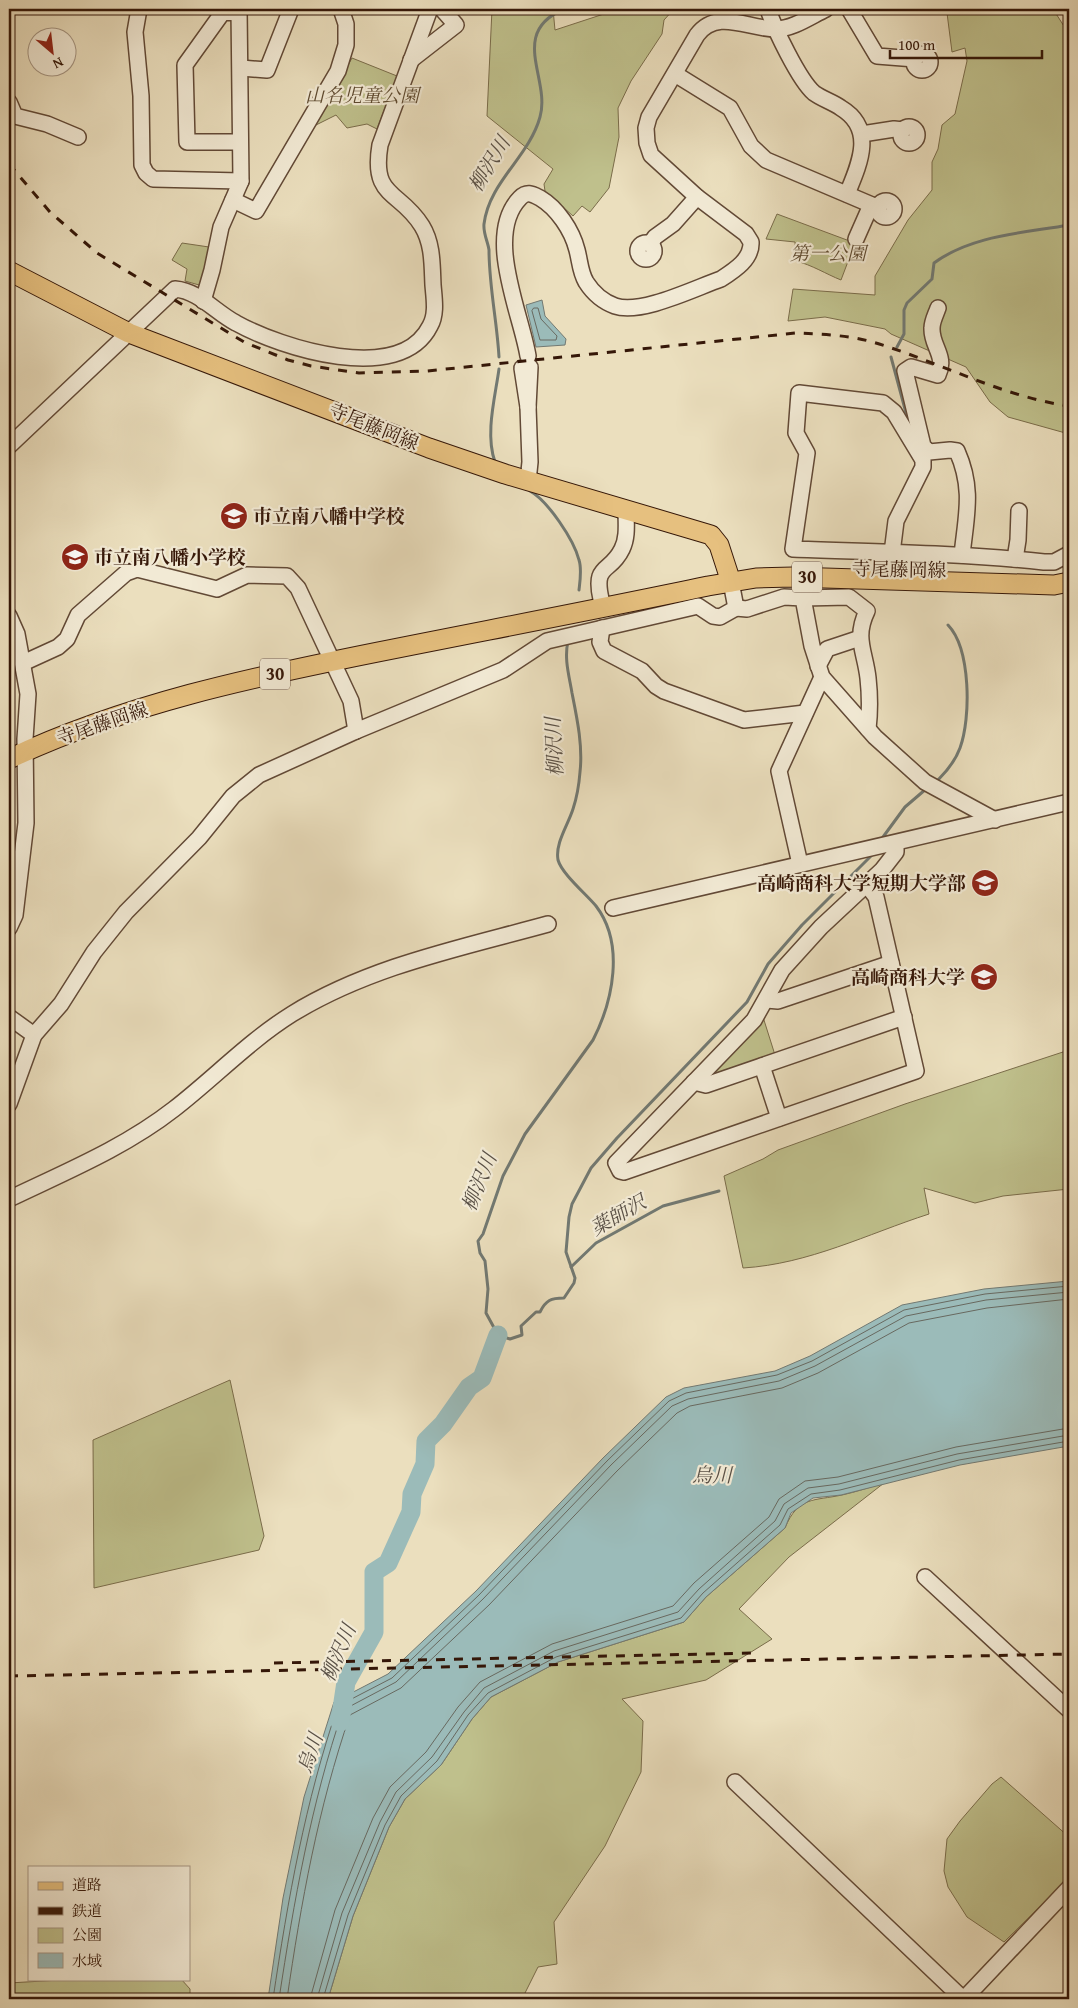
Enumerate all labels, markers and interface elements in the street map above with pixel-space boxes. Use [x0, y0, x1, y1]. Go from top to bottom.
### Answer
north arrow [28, 28, 78, 78]
scale bar [890, 28, 1043, 60]
text: 100 m [898, 34, 936, 55]
text: N [49, 52, 67, 75]
park label: 山名児童公園 [305, 81, 422, 109]
water label: 柳沢川 [461, 129, 517, 197]
park label: 第一公園 [790, 239, 869, 267]
street label: 寺尾藤岡線 [325, 395, 423, 457]
school or university icon: 市立南八幡中学校 [219, 501, 249, 531]
place label: 市立南八幡中学校 [253, 502, 405, 530]
school or university icon: 市立南八幡小学校 [60, 542, 90, 572]
place label: 市立南八幡小学校 [94, 543, 246, 571]
street label: 寺尾藤岡線 [851, 554, 947, 584]
road number: 30 [792, 562, 822, 592]
road number: 30 [260, 659, 290, 690]
street label: 寺尾藤岡線 [53, 694, 151, 752]
water label: 柳沢川 [537, 714, 570, 778]
school or university icon: 高崎商科大学短期大学部 [970, 868, 1000, 898]
place label: 高崎商科大学短期大学部 [757, 869, 966, 897]
school or university icon: 高崎商科大学 [969, 962, 999, 992]
place label: 高崎商科大学 [851, 963, 965, 991]
water label: 柳沢川 [454, 1147, 504, 1215]
water label: 薬師沢 [585, 1186, 654, 1242]
water label: 烏川 [692, 1460, 734, 1489]
water label: 柳沢川 [312, 1618, 363, 1686]
water label: 烏川 [289, 1727, 330, 1776]
legend [28, 1866, 190, 1980]
text: 道路 [72, 1874, 102, 1895]
text: 鉄道 [72, 1900, 102, 1921]
text: 公園 [72, 1924, 102, 1945]
text: 水域 [72, 1950, 102, 1971]

